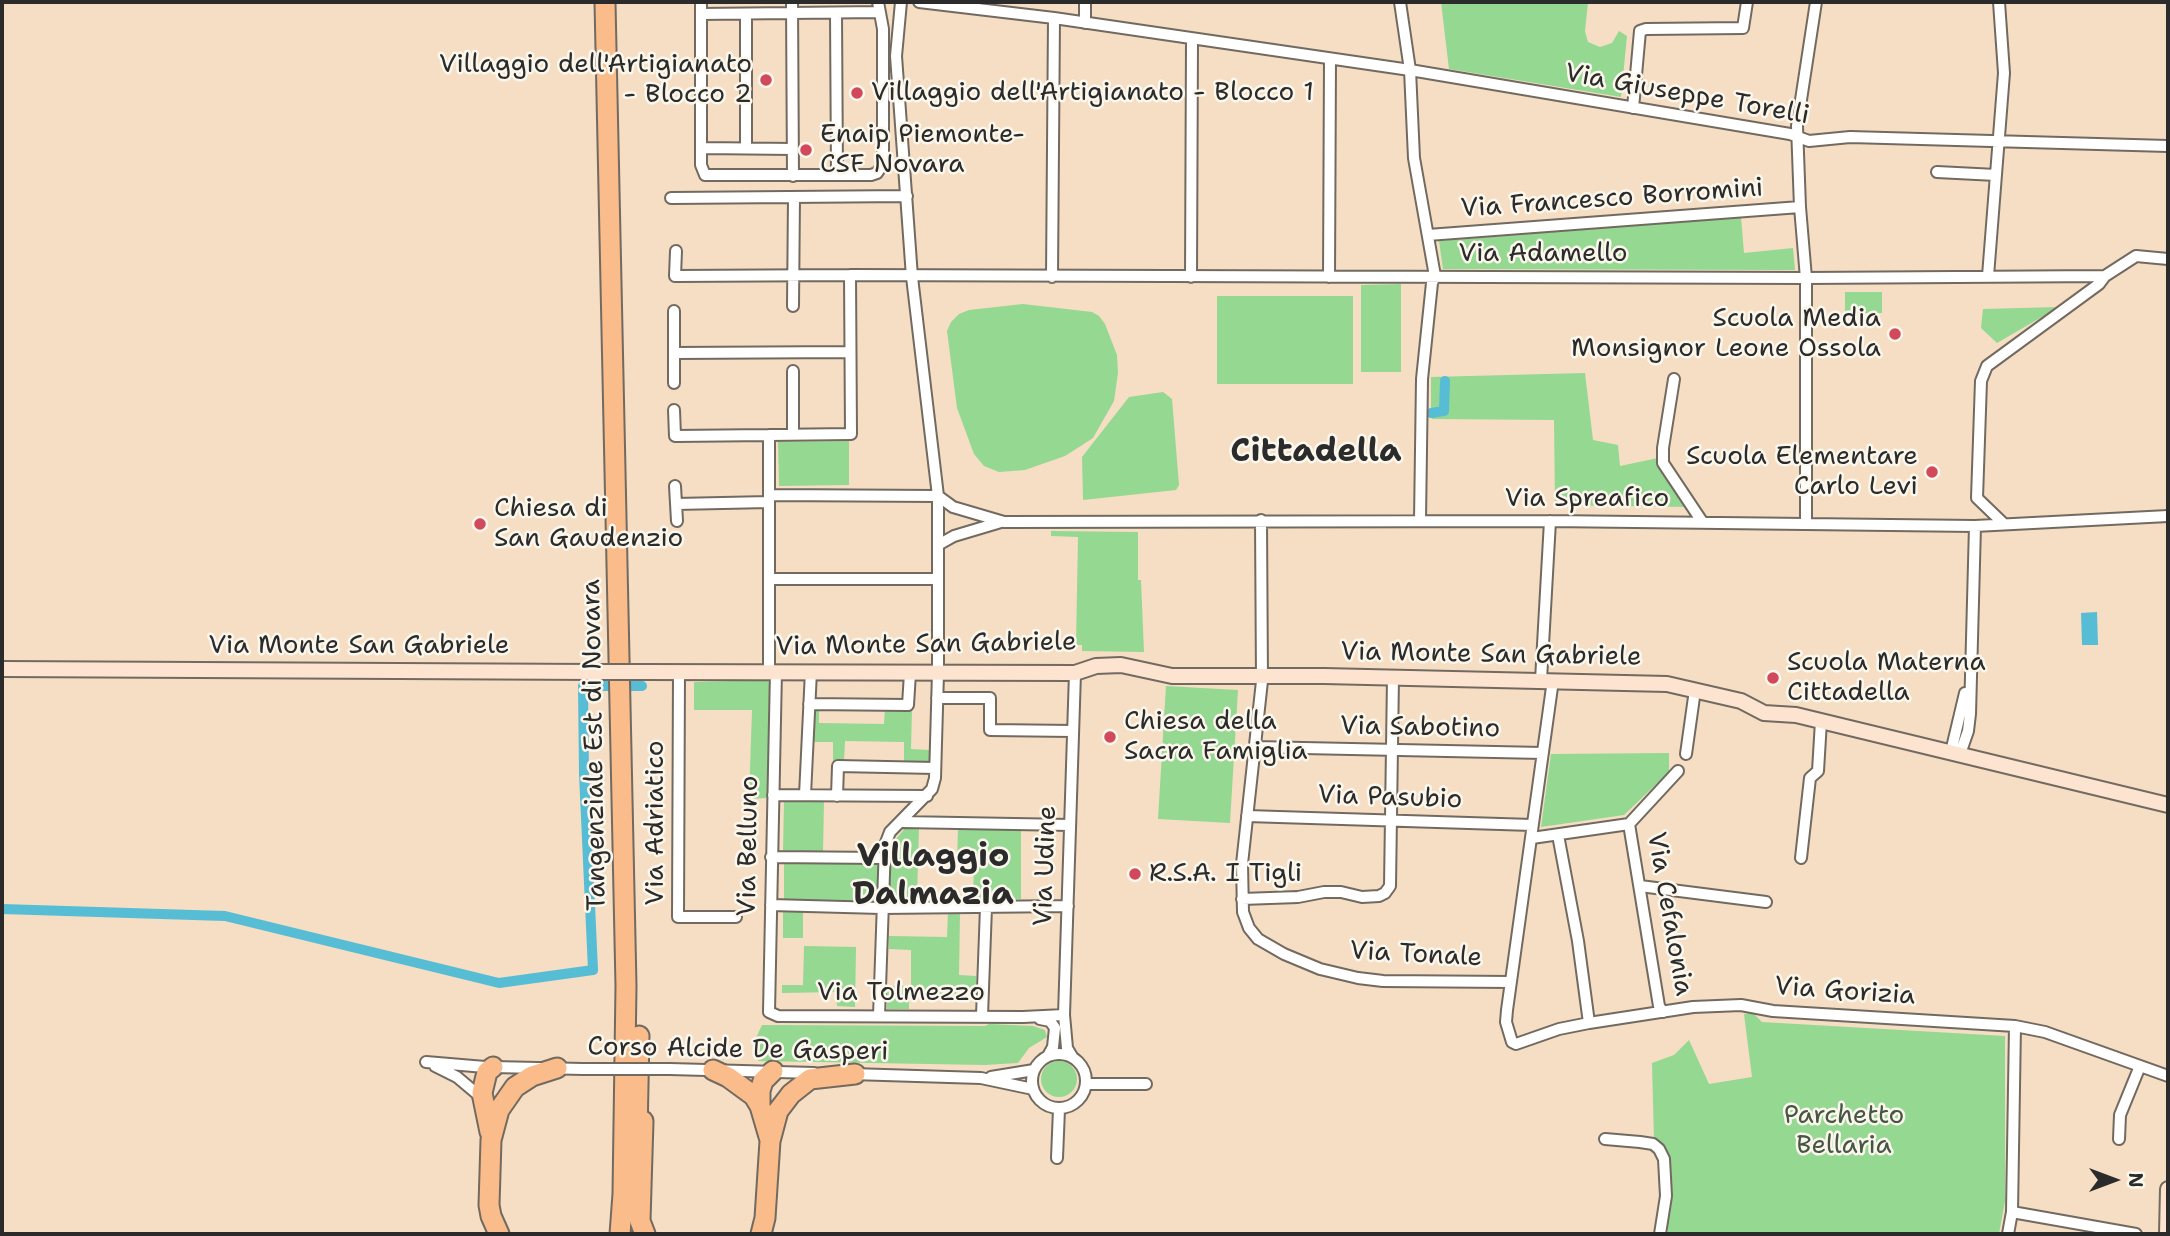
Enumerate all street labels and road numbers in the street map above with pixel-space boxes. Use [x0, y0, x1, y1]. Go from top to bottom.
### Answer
street label: Via Giuseppe Torelli [1562, 58, 1812, 132]
street label: Via Francesco Borromini [1460, 173, 1764, 225]
street label: Via Adamello [1459, 238, 1627, 270]
street label: Via Spreafico [1505, 483, 1669, 515]
street label: Tangenziale Est di Novara [577, 579, 613, 911]
street label: Via Monte San Gabriele [775, 627, 1077, 663]
street label: Via Monte San Gabriele [208, 630, 510, 662]
street label: Via Monte San Gabriele [1340, 637, 1642, 673]
street label: Via Sabotino [1340, 711, 1500, 745]
street label: Via Adriatico [640, 741, 672, 905]
street label: Via Belluno [732, 775, 766, 917]
street label: Via Pasubio [1317, 780, 1463, 816]
street label: Via Udine [1028, 805, 1064, 927]
street label: Via Cefalonia [1639, 830, 1699, 998]
street label: Via Tonale [1349, 936, 1483, 974]
street label: Via Gorizia [1774, 972, 1916, 1012]
street label: Via Tolmezzo [817, 977, 985, 1009]
street label: Corso Alcide De Gasperi [587, 1032, 889, 1068]

